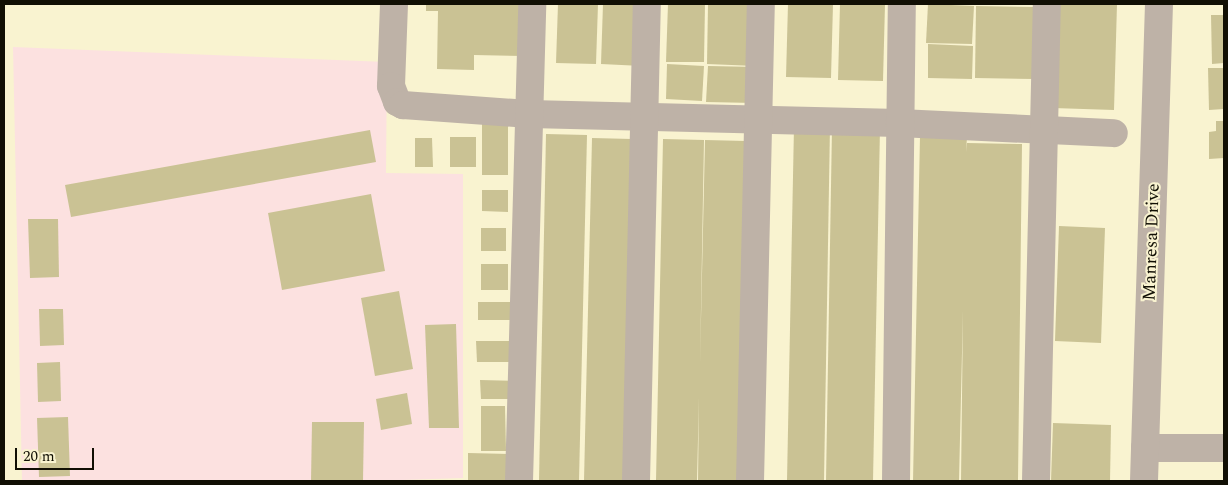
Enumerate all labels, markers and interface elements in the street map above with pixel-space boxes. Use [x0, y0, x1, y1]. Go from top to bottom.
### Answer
street label: Manresa Drive [1139, 183, 1165, 301]
scale bar [18, 438, 96, 470]
text: 20 m [23, 445, 55, 468]

